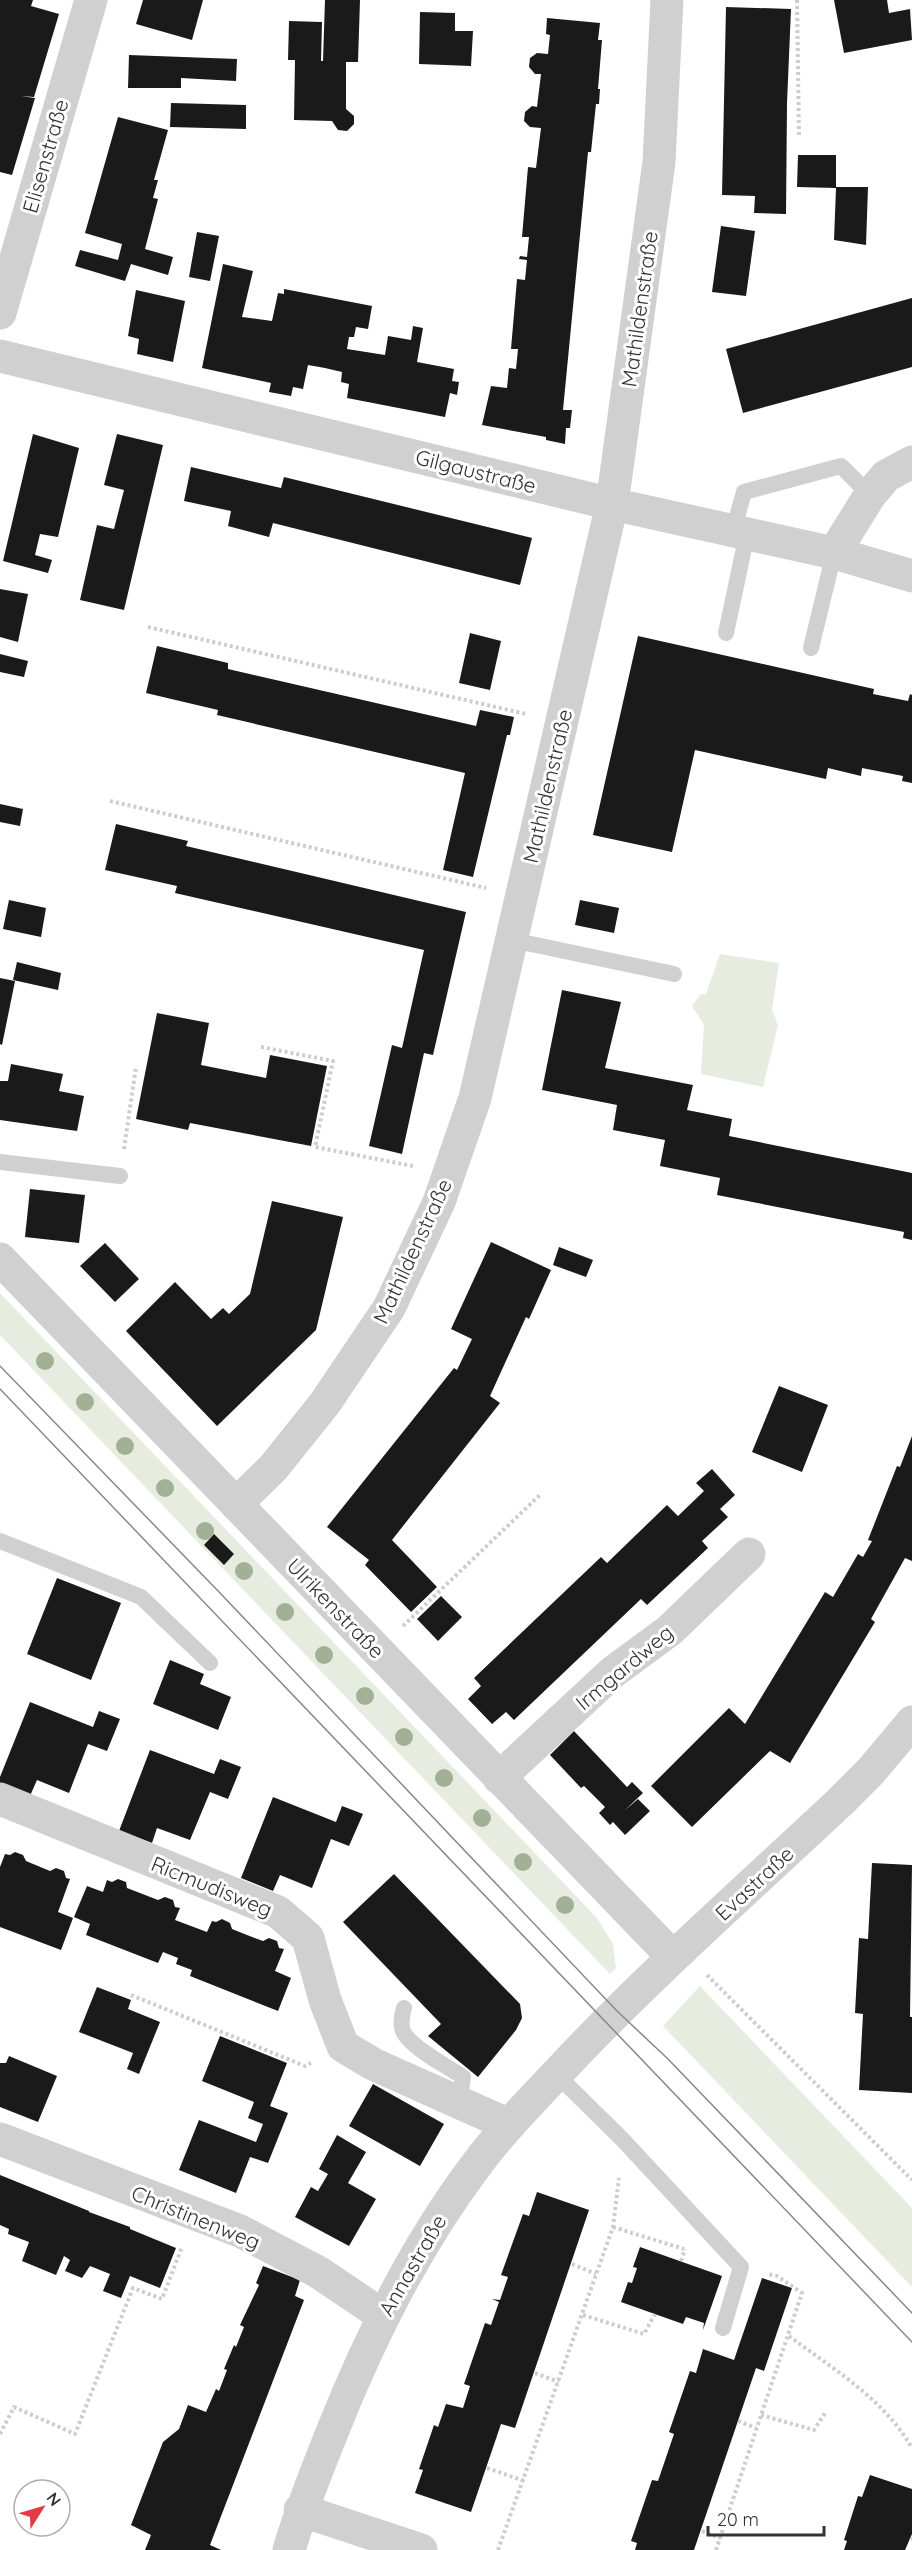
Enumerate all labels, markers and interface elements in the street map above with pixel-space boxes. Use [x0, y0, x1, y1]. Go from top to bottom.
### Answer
street label: Elisenstraße [16, 96, 74, 216]
street label: Mathildenstraße [615, 229, 663, 389]
street label: Gilgaustraße [413, 443, 539, 499]
street label: Mathildenstraße [517, 707, 577, 865]
street label: Mathildenstraße [367, 1174, 457, 1328]
street label: Ulrikenstraße [282, 1552, 390, 1664]
street label: Irmgardweg [570, 1619, 678, 1715]
street label: Evastraße [709, 1840, 799, 1926]
street label: Ricmudisweg [148, 1850, 276, 1922]
street label: Christinenweg [128, 2179, 264, 2255]
street label: Annastraße [373, 2210, 451, 2320]
north arrow [12, 2478, 72, 2538]
text: N [42, 2488, 66, 2510]
scale bar [708, 2499, 824, 2537]
text: 20 m [717, 2508, 759, 2531]

